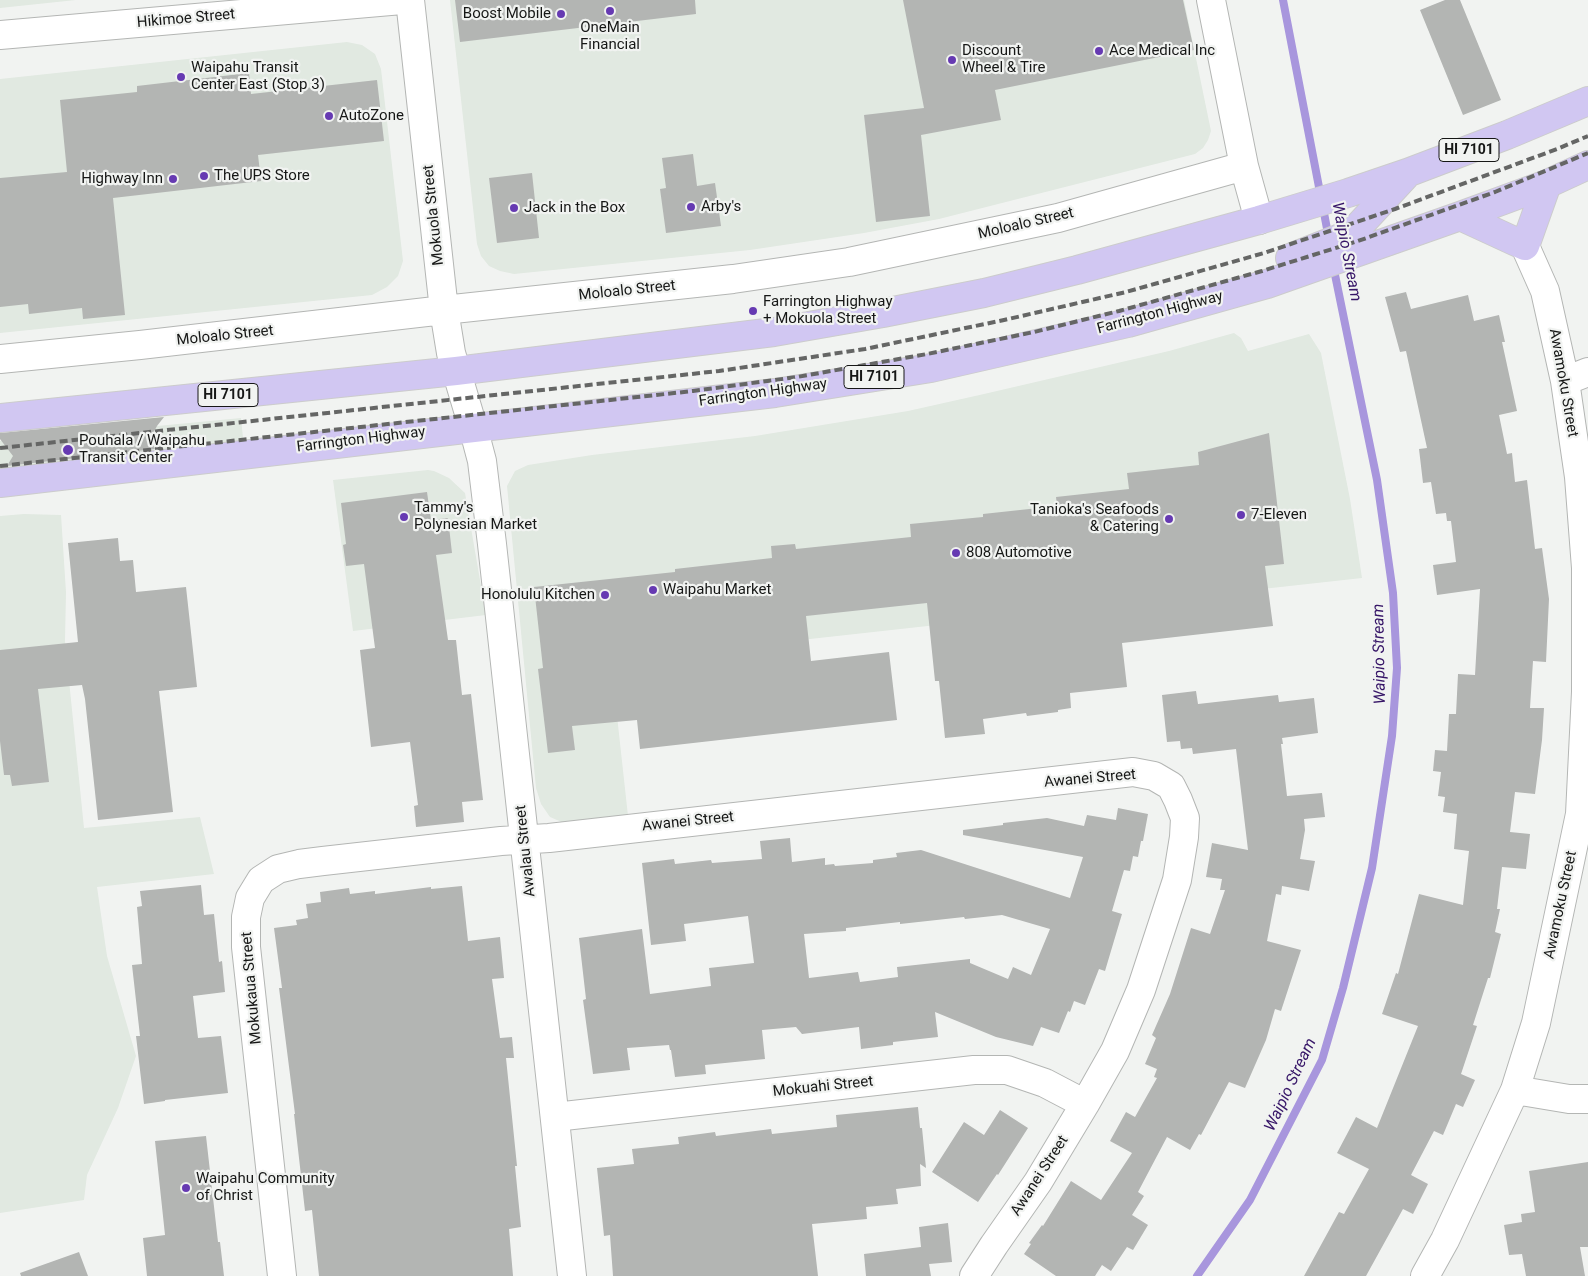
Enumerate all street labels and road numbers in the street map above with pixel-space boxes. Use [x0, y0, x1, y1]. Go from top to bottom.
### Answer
street label: Hikimoe Street [136, 6, 236, 32]
road number: HI 7101 [1439, 138, 1499, 162]
street label: Mokuola Street [420, 164, 448, 266]
street label: Moloalo Street [976, 204, 1076, 244]
street label: Moloalo Street [578, 277, 676, 305]
street label: Farrington Highway [1095, 288, 1225, 338]
street label: Moloalo Street [176, 322, 274, 350]
street label: Awamoku Street [1545, 327, 1581, 439]
road number: HI 7101 [844, 366, 904, 388]
street label: Farrington Highway [698, 375, 828, 411]
road number: HI 7101 [198, 384, 258, 406]
street label: Farrington Highway [296, 423, 426, 457]
street label: Awanei Street [1043, 766, 1137, 792]
street label: Awalau Street [512, 804, 540, 898]
street label: Awanei Street [641, 808, 735, 836]
street label: Awamoku Street [1541, 849, 1581, 961]
street label: Mokukaua Street [238, 931, 266, 1045]
street label: Mokuahi Street [772, 1073, 874, 1101]
street label: Awanei Street [1007, 1132, 1073, 1220]

